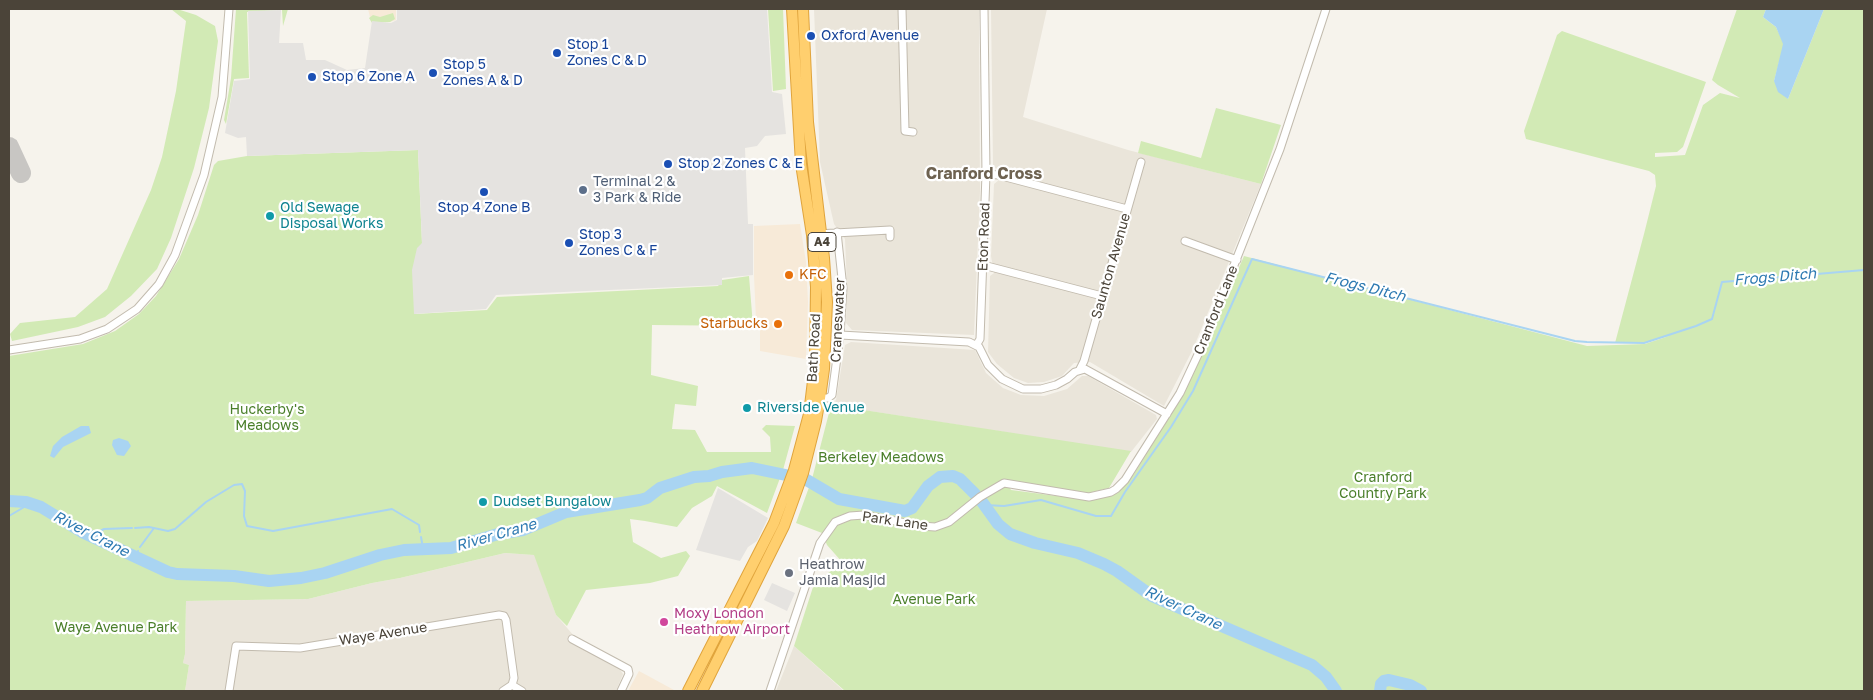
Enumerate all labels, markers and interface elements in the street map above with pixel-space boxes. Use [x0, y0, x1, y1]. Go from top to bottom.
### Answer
place label: Oxford Avenue [821, 28, 919, 44]
marker: Oxford Avenue [805, 30, 817, 42]
place label: Stop 1 Zones C & D [567, 37, 647, 70]
marker: Stop 1 Zones C & D [551, 47, 563, 59]
place label: Stop 5 Zones A & D [443, 57, 523, 90]
marker: Stop 5 Zones A & D [427, 67, 439, 79]
place label: Stop 6 Zone A [322, 69, 415, 85]
marker: Stop 6 Zone A [306, 71, 318, 83]
place label: Stop 2 Zones C & E [678, 156, 803, 172]
marker: Stop 2 Zones C & E [662, 158, 674, 170]
district label: Cranford Cross [926, 164, 1042, 184]
place label: Terminal 2 & 3 Park & Ride [593, 174, 681, 206]
marker: Terminal 2 & 3 Park & Ride [577, 184, 589, 196]
marker: Stop 4 Zone B [478, 186, 490, 198]
place label: Old Sewage Disposal Works [280, 200, 383, 232]
place label: Stop 4 Zone B [438, 200, 530, 216]
street label: Eton Road [974, 202, 994, 272]
marker: Old Sewage Disposal Works [264, 210, 276, 222]
street label: Saunton Avenue [1088, 211, 1134, 321]
place label: Stop 3 Zones C & F [579, 227, 657, 260]
road number: A4 [808, 232, 836, 252]
marker: Stop 3 Zones C & F [563, 237, 575, 249]
street label: Cranford Lane [1190, 263, 1242, 357]
water label: Frogs Ditch [1733, 264, 1817, 290]
place label: KFC [799, 267, 826, 283]
water label: Frogs Ditch [1323, 268, 1407, 306]
marker: KFC [783, 269, 795, 281]
street label: Craneswater [827, 277, 849, 363]
street label: Bath Road [804, 313, 824, 383]
place label: Starbucks [700, 316, 768, 332]
marker: Starbucks [772, 318, 784, 330]
place label: Riverside Venue [757, 400, 865, 416]
park label: Huckerby's Meadows [229, 402, 305, 434]
marker: Riverside Venue [741, 402, 753, 414]
park label: Berkeley Meadows [818, 450, 944, 466]
park label: Cranford Country Park [1339, 470, 1427, 502]
place label: Dudset Bungalow [493, 494, 611, 510]
marker: Dudset Bungalow [477, 496, 489, 508]
water label: River Crane [50, 507, 132, 561]
street label: Park Lane [861, 508, 929, 534]
water label: River Crane [454, 515, 538, 555]
place label: Heathrow Jamia Masjid [799, 557, 886, 590]
marker: Heathrow Jamia Masjid [783, 567, 795, 579]
water label: River Crane [1142, 582, 1224, 634]
park label: Avenue Park [892, 592, 976, 608]
place label: Moxy London Heathrow Airport [674, 606, 790, 638]
marker: Moxy London Heathrow Airport [658, 616, 670, 628]
street label: Waye Avenue [338, 619, 428, 649]
park label: Waye Avenue Park [55, 620, 177, 636]

